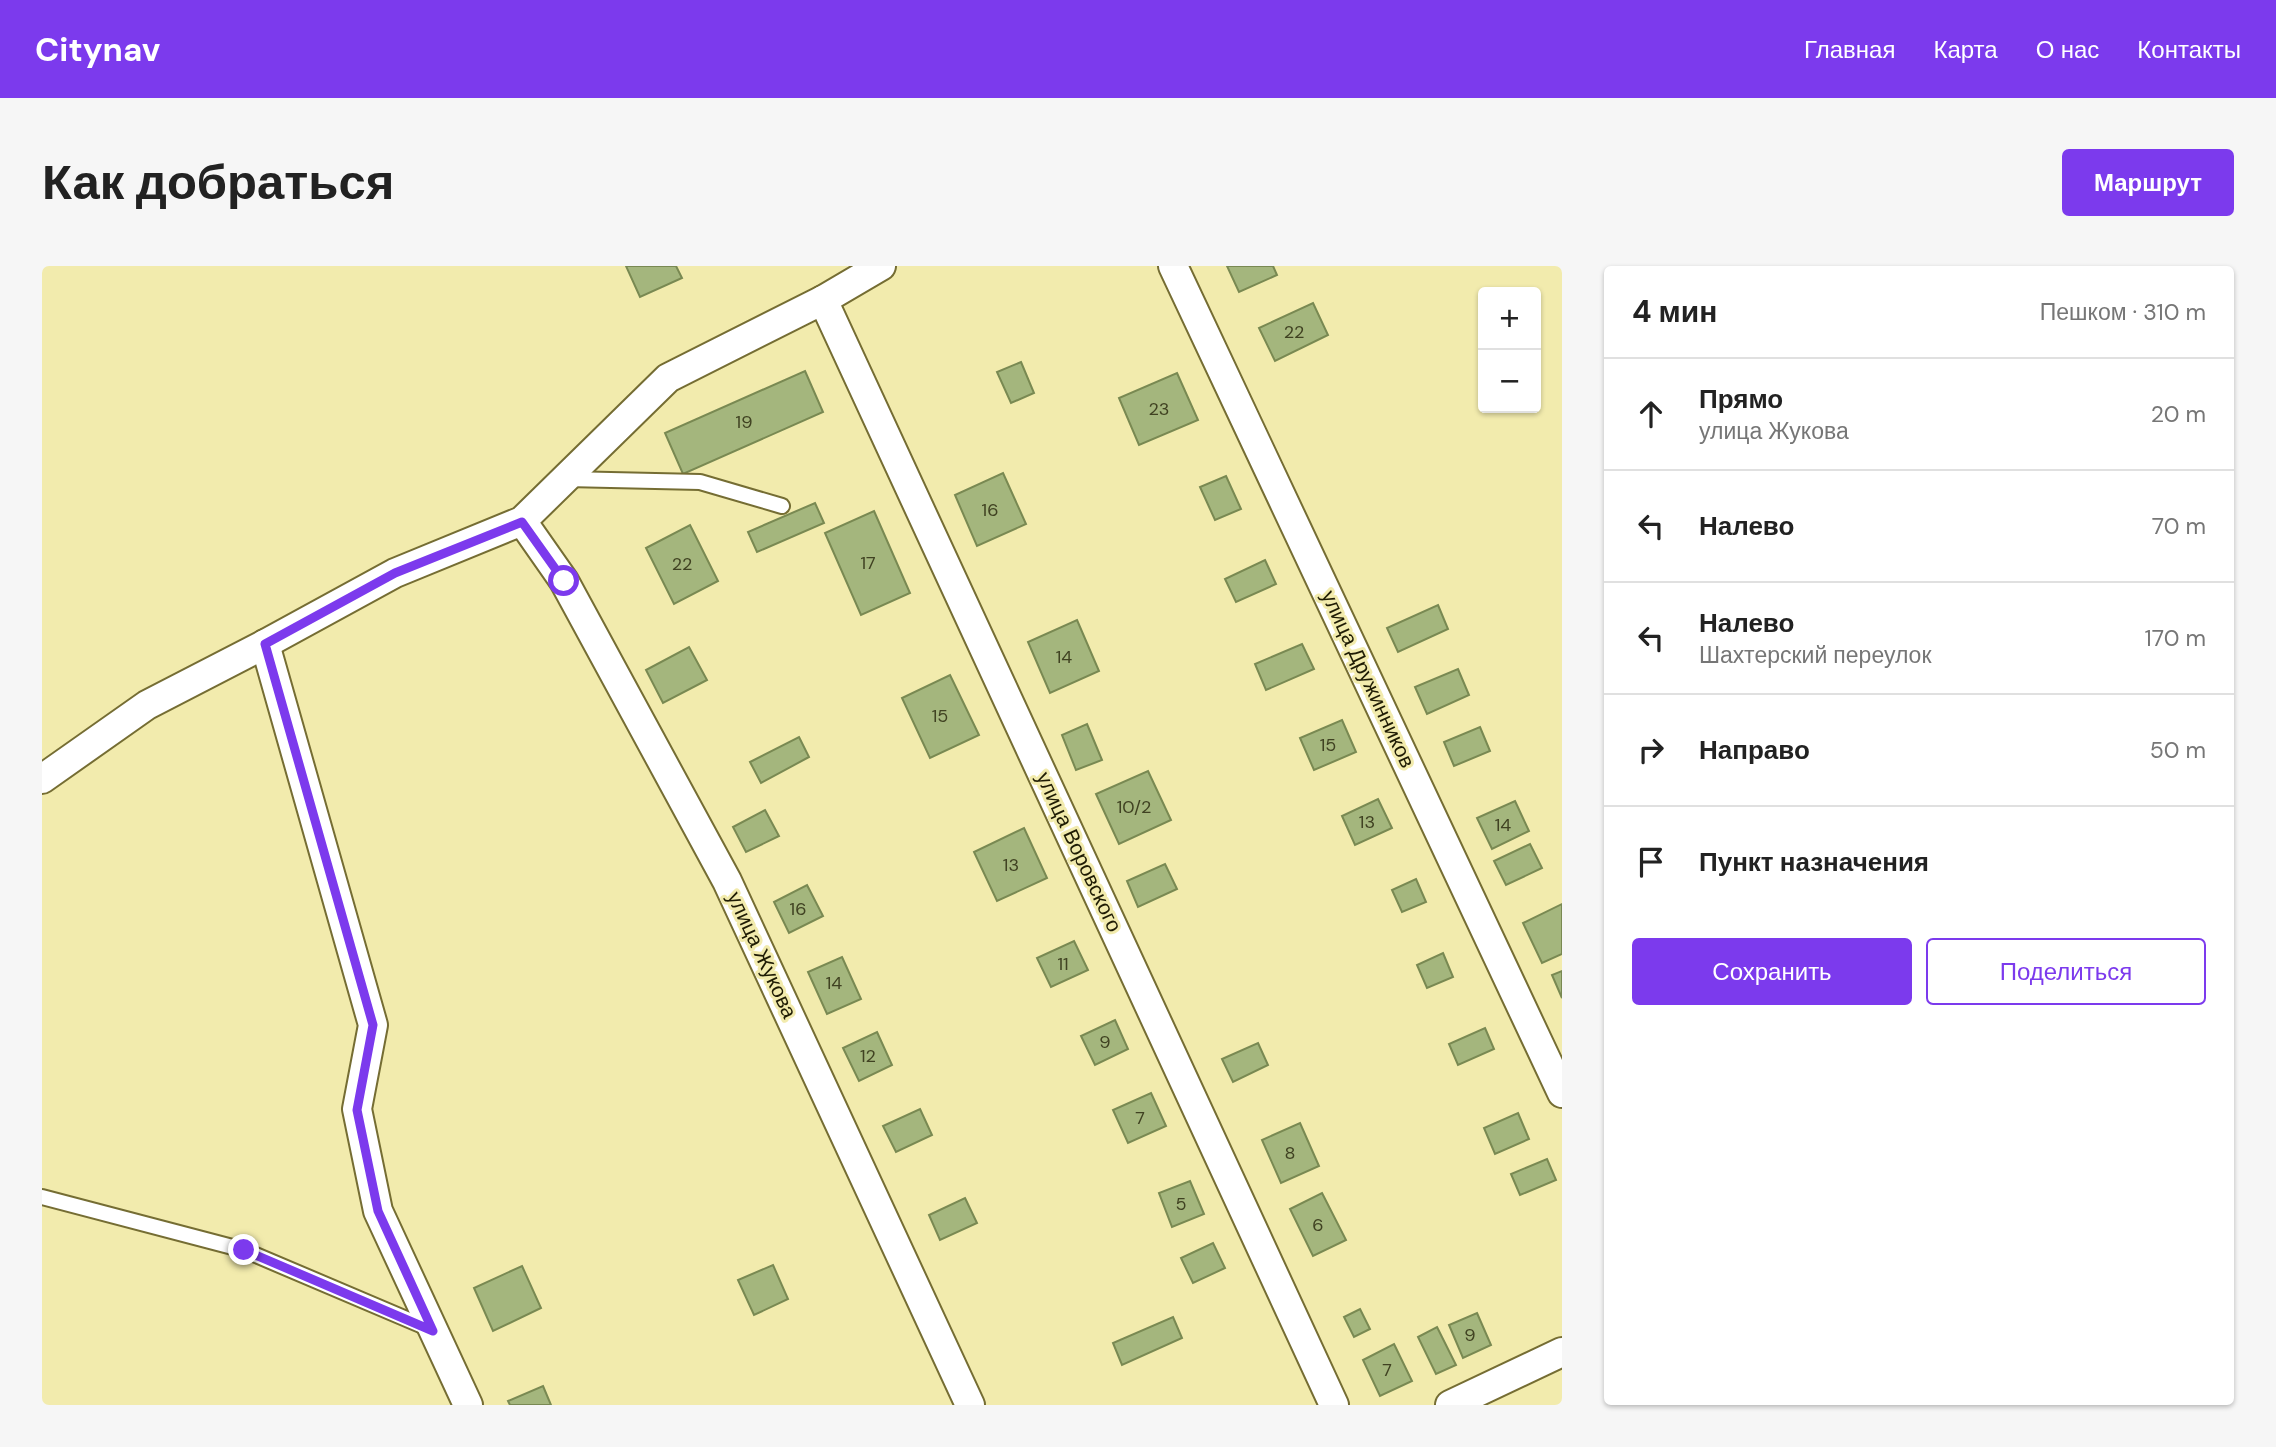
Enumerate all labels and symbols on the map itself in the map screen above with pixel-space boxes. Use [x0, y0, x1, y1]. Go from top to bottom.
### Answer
house number: 22 [1284, 320, 1304, 344]
house number: 23 [1148, 397, 1170, 421]
house number: 19 [736, 410, 752, 434]
house number: 16 [982, 498, 998, 522]
house number: 17 [860, 551, 876, 575]
house number: 22 [672, 552, 692, 576]
route start [548, 565, 579, 596]
street label: улица Дружинников [1315, 586, 1421, 772]
house number: 14 [1056, 645, 1072, 669]
house number: 15 [932, 704, 948, 728]
house number: 15 [1320, 733, 1336, 757]
street label: улица Воровского [1030, 767, 1128, 937]
house number: 10/2 [1117, 795, 1151, 819]
house number: 13 [1359, 810, 1375, 834]
house number: 14 [1495, 813, 1511, 837]
house number: 13 [1003, 853, 1019, 877]
street label: улица Жукова [720, 887, 804, 1023]
house number: 16 [790, 897, 806, 921]
house number: 11 [1057, 952, 1069, 976]
house number: 14 [826, 971, 842, 995]
house number: 9 [1099, 1030, 1111, 1054]
house number: 12 [860, 1044, 876, 1068]
house number: 7 [1135, 1106, 1145, 1130]
house number: 8 [1285, 1141, 1295, 1165]
house number: 5 [1176, 1192, 1186, 1216]
house number: 6 [1312, 1213, 1324, 1237]
route end [228, 1234, 259, 1265]
house number: 9 [1464, 1323, 1476, 1347]
house number: 7 [1382, 1358, 1392, 1382]

